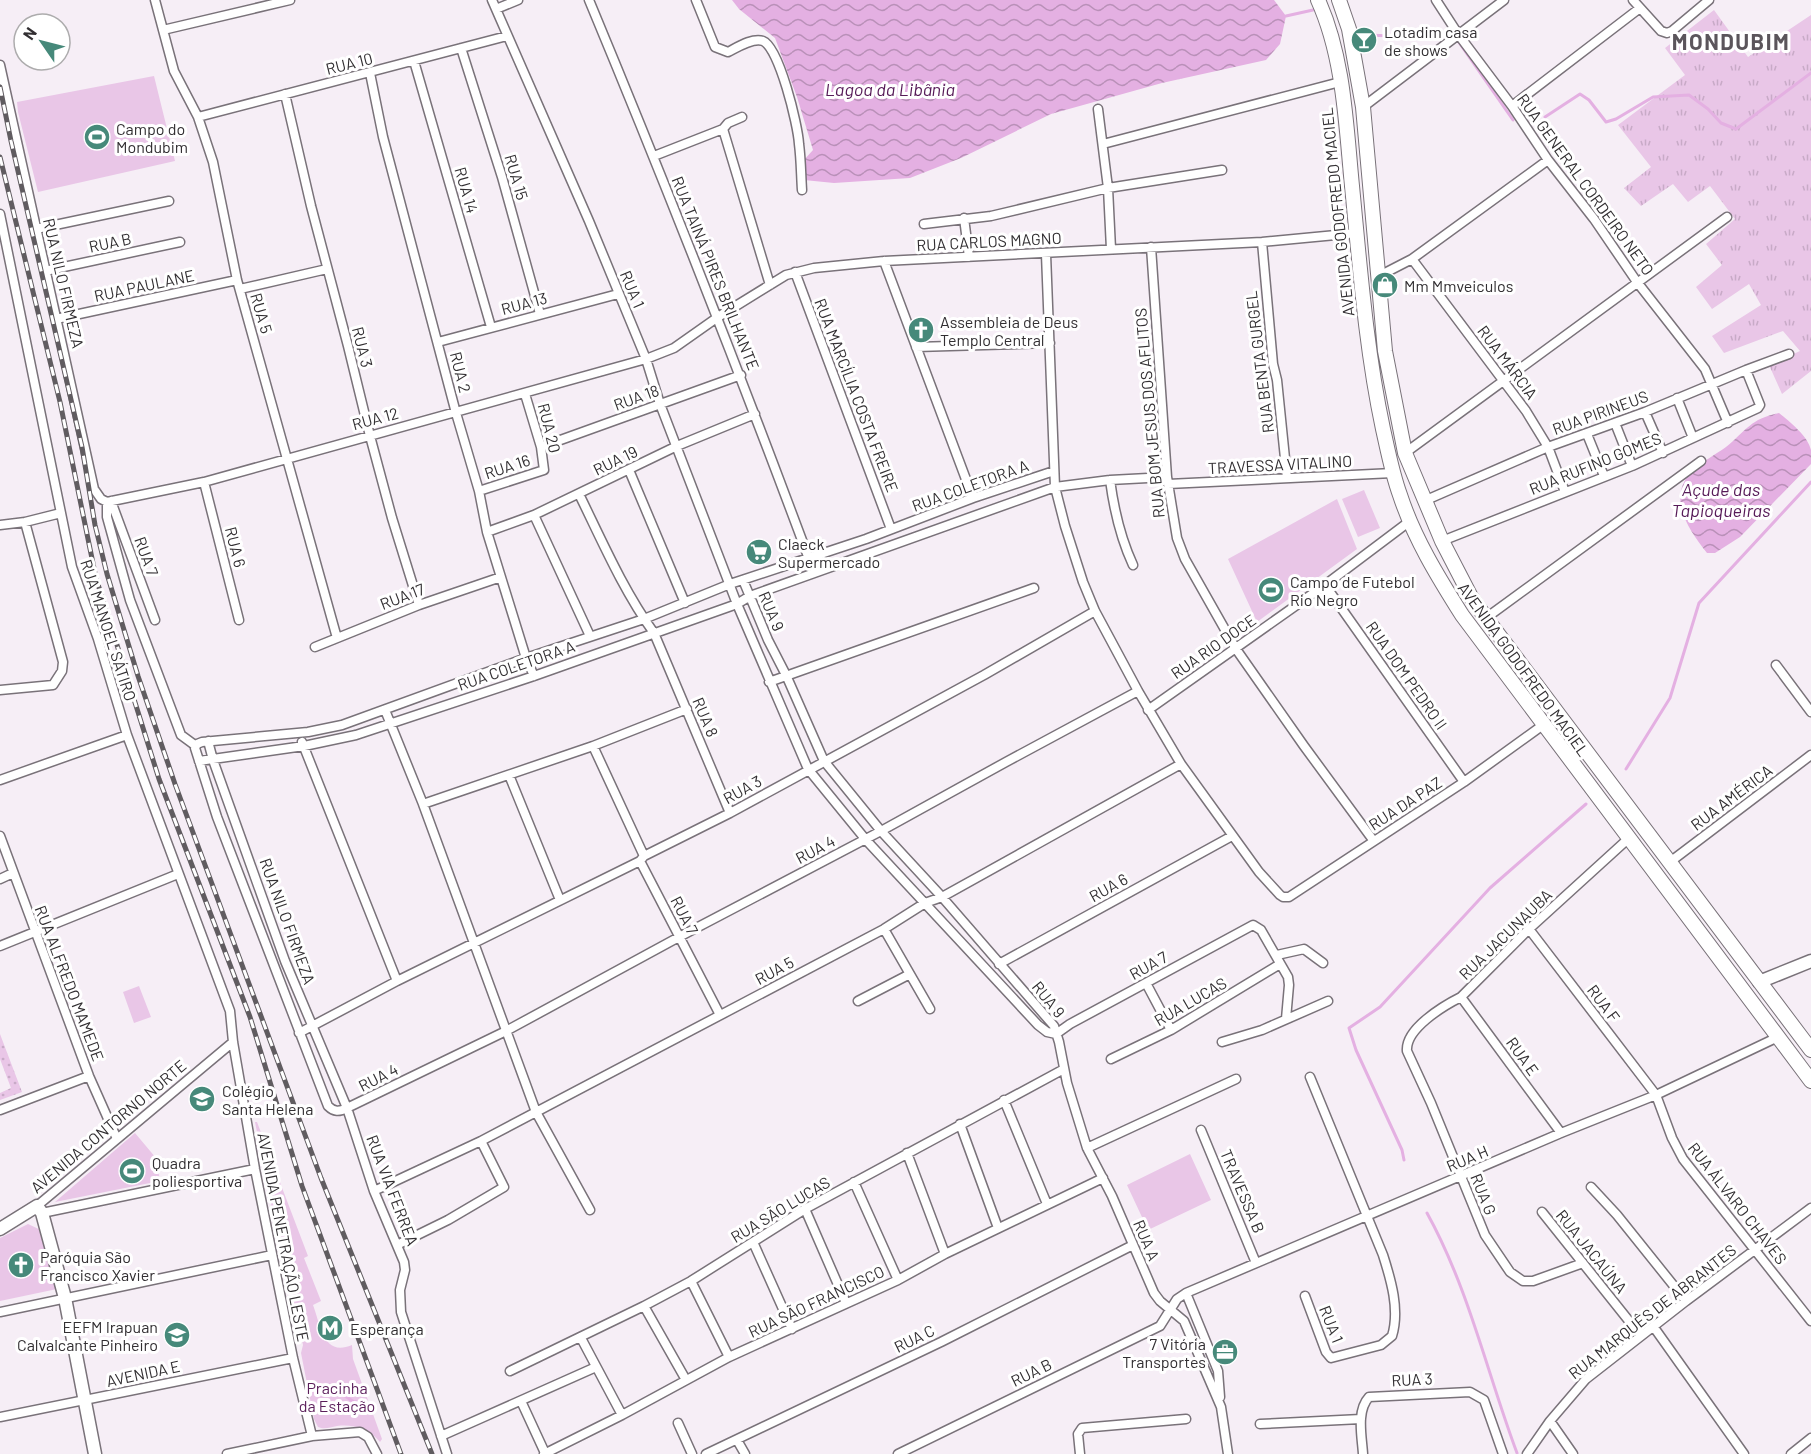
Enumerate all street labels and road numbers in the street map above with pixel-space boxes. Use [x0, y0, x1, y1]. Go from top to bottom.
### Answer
street label: RUA 10 [324, 48, 374, 78]
street label: RUA GENERAL CORDEIRO NETO [1514, 90, 1658, 278]
street label: AVENIDA GODOFREDO MACIEL [1317, 107, 1357, 317]
street label: RUA 15 [501, 152, 533, 202]
street label: RUA 14 [451, 165, 483, 215]
street label: RUA TAINÁ PIRES BRILHANTE [668, 173, 764, 373]
street label: RUA NILO FIRMEZA [40, 216, 88, 350]
street label: RUA B [87, 228, 133, 256]
street label: RUA CARLOS MAGNO [916, 228, 1062, 254]
street label: RUA PAULANE [92, 265, 196, 305]
street label: RUA 1 [617, 268, 649, 310]
street label: RUA 13 [499, 288, 549, 318]
street label: RUA BENTA GURGEL [1241, 290, 1277, 434]
street label: RUA 5 [247, 291, 277, 335]
street label: RUA MARCÍLIA COSTA FREIRE [811, 296, 903, 494]
street label: RUA BOM JESUS DOS AFLITOS [1130, 307, 1168, 519]
street label: RUA MÁRCIA [1474, 321, 1542, 403]
street label: RUA 3 [349, 325, 377, 369]
street label: RUA 2 [447, 350, 475, 394]
street label: RUA 18 [611, 380, 661, 414]
street label: RUA PIRINEUS [1550, 386, 1650, 438]
street label: RUA 20 [535, 401, 565, 455]
street label: RUA 12 [350, 403, 400, 433]
street label: RUA RUFINO GOMES [1526, 428, 1664, 498]
street label: RUA 19 [590, 441, 640, 479]
street label: RUA 16 [482, 450, 532, 482]
street label: TRAVESSA VITALINO [1207, 451, 1353, 477]
street label: RUA COLETORA A [909, 455, 1031, 515]
street label: RUA 6 [222, 525, 250, 569]
street label: RUA 7 [131, 534, 163, 579]
street label: RUA MANOEL SÁTIRO [77, 557, 141, 703]
street label: AVENIDA GODOFREDO MACIEL [1455, 578, 1593, 760]
street label: RUA 17 [377, 579, 427, 613]
street label: RUA 9 [755, 588, 789, 634]
street label: RUA RIO DOCE [1167, 610, 1259, 682]
street label: RUA DOM PEDRO II [1363, 617, 1451, 733]
street label: RUA COLETORA A [455, 636, 577, 694]
street label: RUA 8 [689, 694, 723, 740]
street label: RUA AMÉRICA [1686, 760, 1776, 834]
street label: RUA 3 [719, 771, 765, 807]
street label: RUA DA PAZ [1365, 772, 1445, 834]
street label: RUA 4 [792, 831, 838, 867]
street label: RUA NILO FIRMEZA [256, 855, 320, 987]
street label: RUA 6 [1085, 869, 1131, 905]
street label: RUA JACUNAUBA [1455, 885, 1556, 983]
street label: RUA 7 [667, 893, 703, 938]
street label: RUA ALFREDO MAMEDE [32, 903, 108, 1063]
street label: RUA 7 [1126, 947, 1171, 983]
street label: RUA 5 [751, 952, 797, 988]
street label: RUA LUCAS [1150, 973, 1230, 1029]
street label: RUA 9 [1029, 977, 1069, 1021]
street label: RUA F [1584, 980, 1624, 1026]
street label: RUA E [1503, 1033, 1543, 1079]
street label: AVENIDA CONTORNO NORTE [26, 1055, 190, 1197]
street label: RUA 4 [355, 1059, 401, 1095]
street label: AVENIDA PENETRAÇÃO LESTE [254, 1131, 314, 1343]
street label: RUA VIA FERREA [363, 1132, 423, 1248]
street label: RUA ÁLVARO CHAVES [1685, 1138, 1791, 1268]
street label: RUA H [1443, 1141, 1491, 1175]
street label: TRAVESSA B [1217, 1146, 1269, 1236]
street label: RUA G [1467, 1171, 1501, 1217]
street label: RUA SÃO LUCAS [727, 1172, 833, 1246]
street label: RUA JACAÚNA [1553, 1205, 1632, 1297]
street label: RUA A [1130, 1217, 1164, 1264]
street label: RUA MARQUÊS DE ABRANTES [1564, 1240, 1740, 1382]
street label: RUA SÃO FRANCISCO [745, 1261, 887, 1341]
street label: RUA 1 [1316, 1303, 1348, 1345]
street label: RUA C [891, 1320, 937, 1356]
street label: RUA B [1008, 1354, 1054, 1390]
street label: AVENIDA E [104, 1356, 182, 1390]
street label: RUA 3 [1391, 1368, 1433, 1390]

